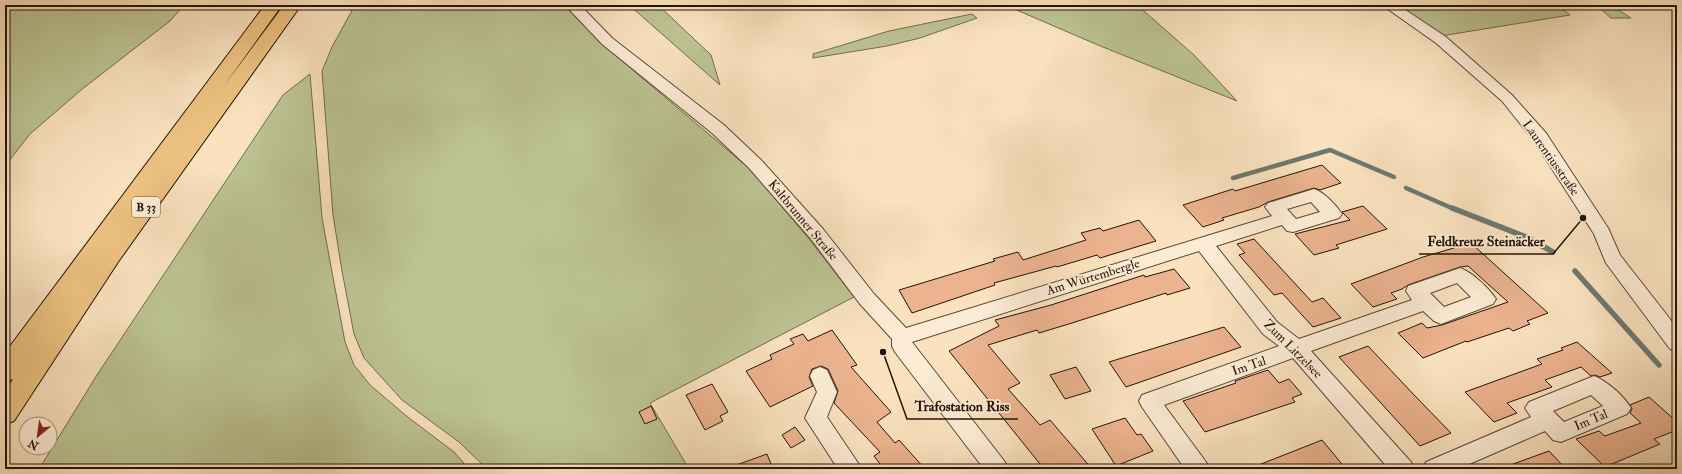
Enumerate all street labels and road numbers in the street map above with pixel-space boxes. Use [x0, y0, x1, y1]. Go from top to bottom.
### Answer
street label: Laurentiusstraße [1519, 117, 1583, 199]
street label: Kaltbrunner Straße [765, 176, 842, 264]
road number: B 33 [132, 197, 160, 217]
street label: Am Würtembergle [1043, 255, 1142, 299]
street label: Zum Litzelsee [1260, 316, 1326, 382]
street label: Im Tal [1230, 353, 1269, 379]
street label: Im Tal [1572, 406, 1611, 434]

